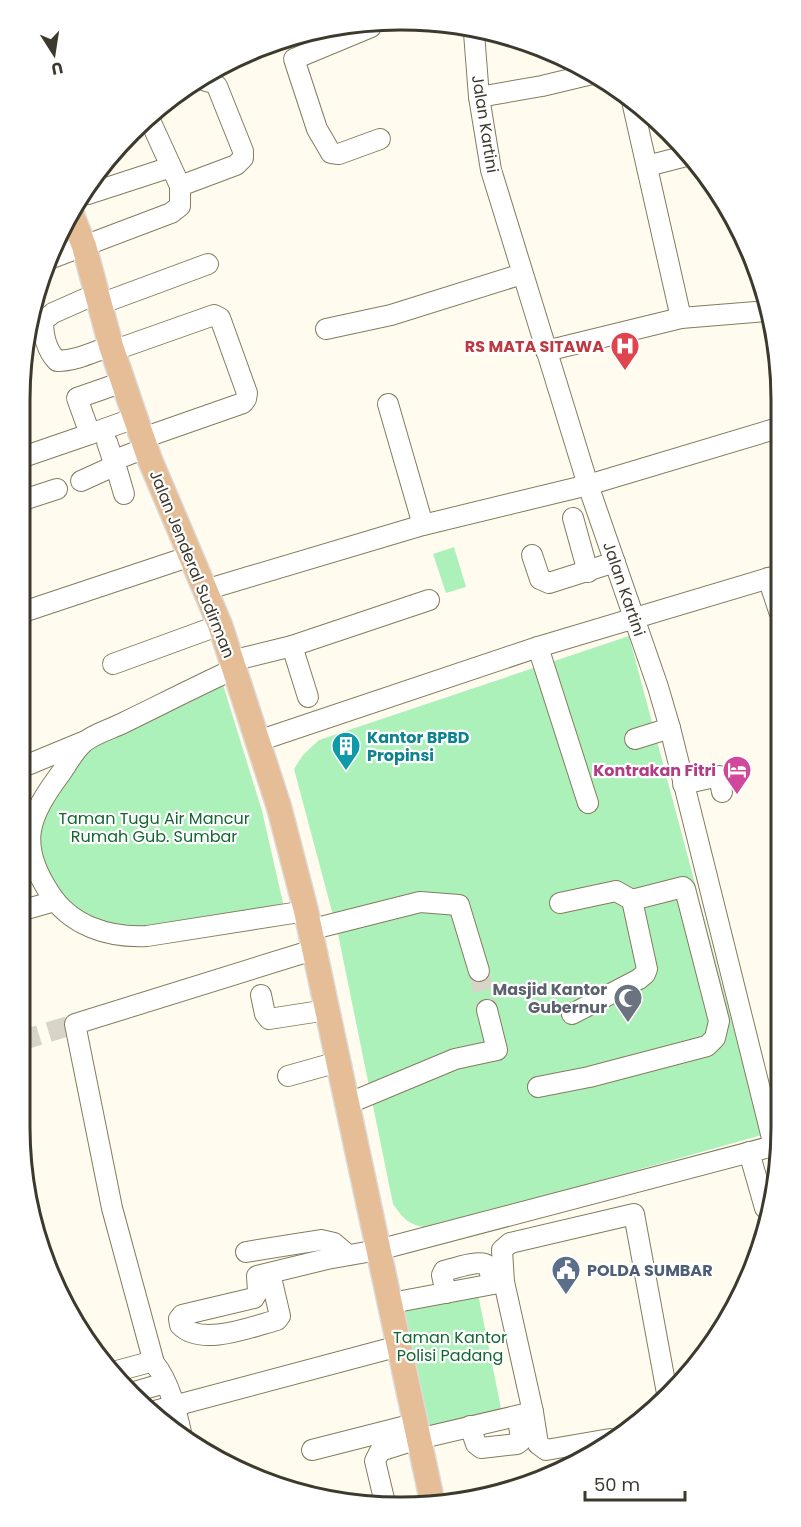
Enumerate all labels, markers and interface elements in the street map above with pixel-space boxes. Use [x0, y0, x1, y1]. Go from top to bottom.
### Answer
north arrow [24, 24, 84, 84]
text: U [49, 56, 65, 81]
street label: Jalan Kartini [466, 73, 504, 175]
hospital icon: RS MATA SITAWA [609, 330, 641, 372]
place label: RS MATA SITAWA [465, 335, 604, 358]
street label: Jalan Jenderal Sudirman [144, 467, 240, 661]
street label: Jalan Kartini [597, 539, 651, 639]
place label: Kantor BPBD Propinsi [367, 726, 470, 767]
building icon: Kantor BPBD Propinsi [330, 730, 362, 772]
hotel icon: Kontrakan Fitri [721, 754, 753, 796]
place label: Kontrakan Fitri [593, 759, 716, 782]
park label: Taman Tugu Air Mancur Rumah Gub. Sumbar [58, 807, 250, 848]
place label: Masjid Kantor Gubernur [493, 978, 607, 1019]
mosque icon: Masjid Kantor Gubernur [612, 982, 644, 1024]
public building icon: POLDA SUMBAR [550, 1254, 582, 1296]
place label: POLDA SUMBAR [587, 1259, 713, 1282]
park label: Taman Kantor Polisi Padang [393, 1326, 507, 1367]
scale bar [585, 1464, 686, 1502]
text: 50 m [594, 1472, 640, 1497]

